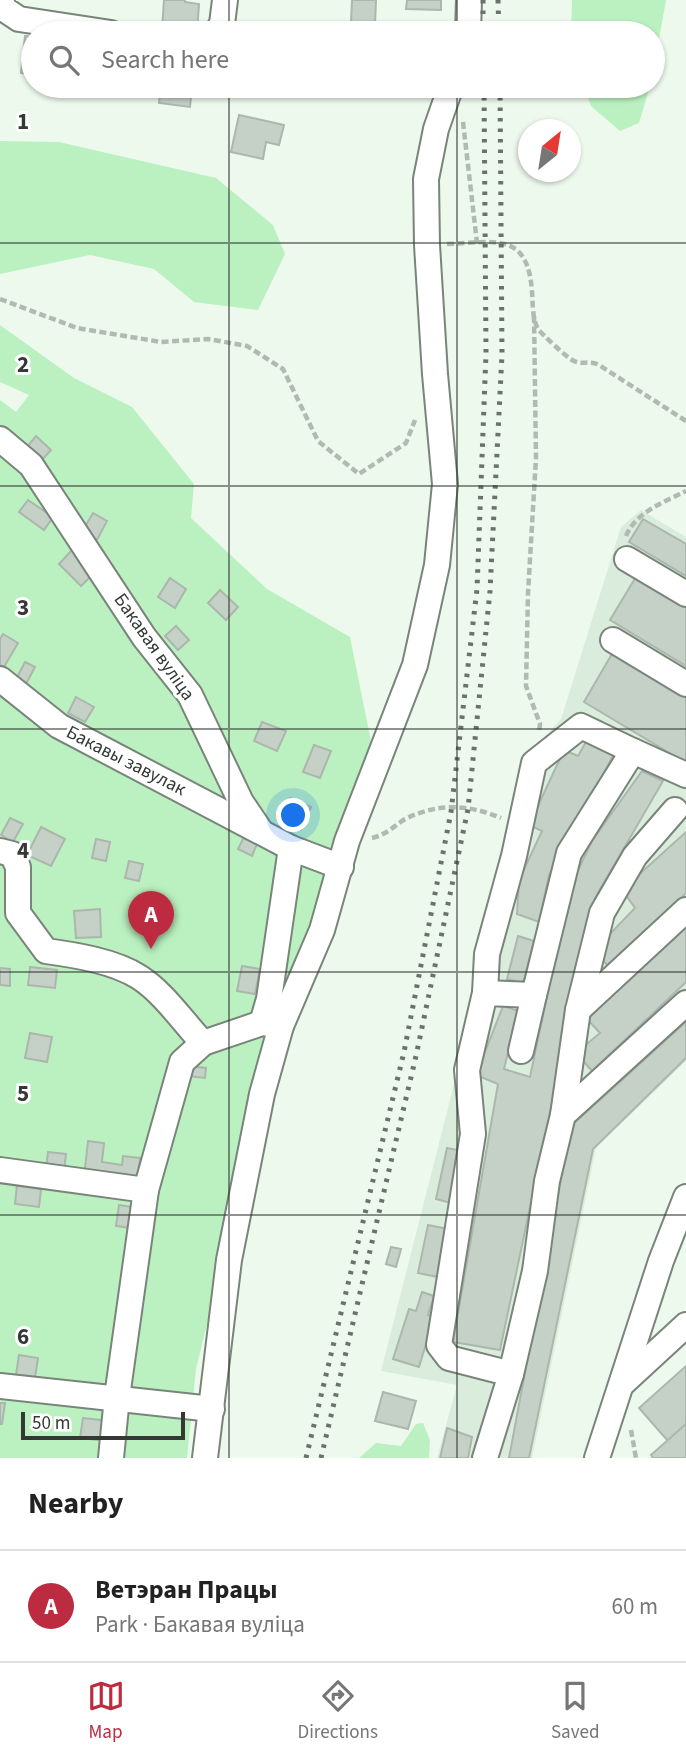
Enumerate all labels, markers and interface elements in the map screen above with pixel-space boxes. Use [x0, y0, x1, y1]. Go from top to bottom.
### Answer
search box [21, 21, 665, 98]
icon: search [45, 41, 83, 79]
text: Search here [101, 41, 229, 78]
text: 1 [17, 105, 29, 138]
north arrow [518, 119, 581, 182]
text: 2 [17, 348, 29, 381]
street label: Бакавая вуліца [107, 588, 201, 706]
text: 3 [17, 591, 29, 624]
street label: Бакавы завулак [61, 719, 191, 803]
your location [276, 798, 310, 832]
text: 4 [17, 834, 29, 867]
pin: A [128, 891, 174, 949]
text: 5 [17, 1077, 29, 1110]
text: 6 [17, 1320, 29, 1353]
scale bar [21, 1409, 186, 1441]
text: 50 m [32, 1410, 70, 1437]
text: Nearby [28, 1482, 123, 1525]
text: Ветэран Працы [95, 1571, 278, 1608]
text: A [44, 1590, 58, 1623]
text: 60 m [611, 1590, 658, 1623]
text: Park · Бакавая вуліца [95, 1608, 305, 1641]
tab: Map [87, 1677, 125, 1746]
tab: Directions [298, 1677, 378, 1746]
tab: Saved [551, 1677, 599, 1746]

